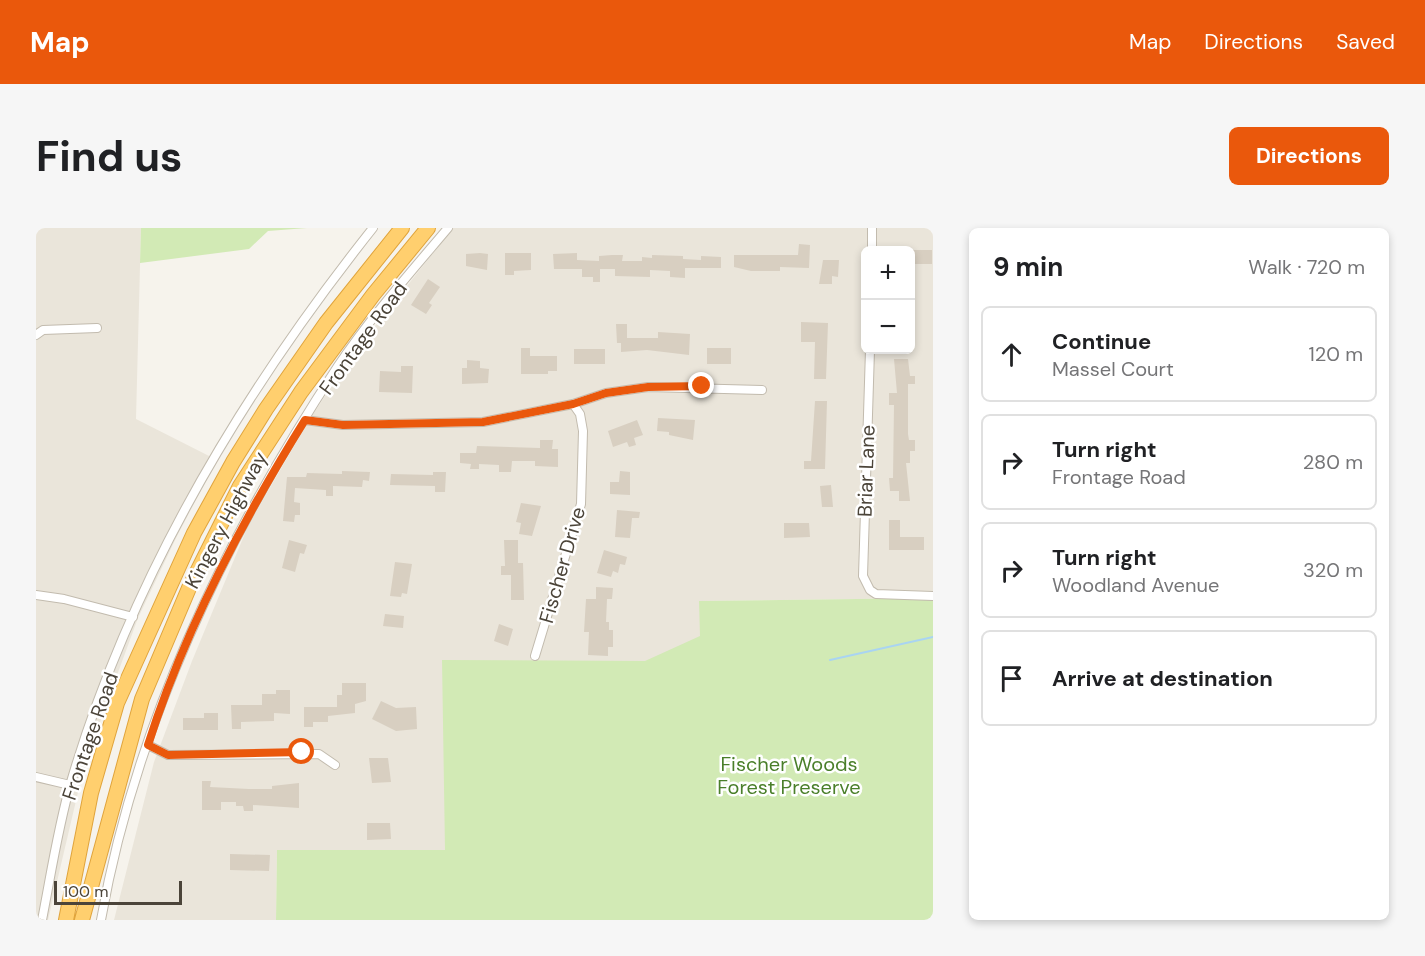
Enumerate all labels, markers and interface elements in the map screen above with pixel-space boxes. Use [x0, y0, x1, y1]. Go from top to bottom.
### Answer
text: Map [30, 24, 90, 61]
text: Map [1129, 28, 1171, 56]
text: Directions [1204, 28, 1303, 56]
text: Saved [1336, 28, 1395, 56]
button: Directions [1229, 127, 1389, 185]
text: Find us [36, 129, 182, 184]
map controls [861, 246, 915, 354]
button: + [861, 246, 915, 300]
text: 9 min [993, 250, 1063, 284]
text: Walk · 720 m [1248, 254, 1365, 280]
street label: Frontage Road [313, 276, 413, 400]
button: − [861, 300, 915, 354]
text: Continue [1052, 327, 1151, 356]
icon: ahead [995, 338, 1028, 371]
text: 120 m [1309, 341, 1363, 367]
text: Massel Court [1052, 356, 1174, 382]
route end [688, 372, 714, 398]
street label: Briar Lane [851, 425, 881, 517]
text: Turn right [1052, 435, 1157, 464]
icon: right [995, 446, 1028, 479]
street label: Kingery Highway [179, 447, 273, 593]
text: 280 m [1303, 449, 1363, 475]
text: Frontage Road [1052, 464, 1186, 490]
street label: Fischer Drive [533, 504, 591, 626]
text: Turn right [1052, 543, 1157, 572]
icon: right [995, 554, 1028, 587]
text: 320 m [1303, 557, 1363, 583]
text: Woodland Avenue [1052, 572, 1219, 598]
icon: arrive [995, 662, 1028, 695]
text: Arrive at destination [1052, 664, 1273, 693]
street label: Frontage Road [56, 669, 124, 803]
route start [288, 738, 314, 764]
park label: Fischer Woods Forest Preserve [717, 751, 861, 800]
scale bar [54, 878, 182, 906]
text: 100 m [63, 881, 108, 902]

